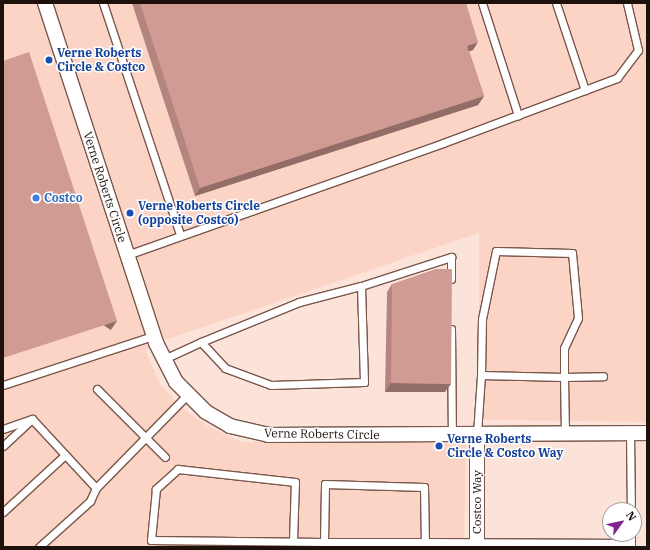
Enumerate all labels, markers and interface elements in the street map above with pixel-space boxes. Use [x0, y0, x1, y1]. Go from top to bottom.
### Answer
place label: Verne Roberts Circle & Costco [57, 46, 145, 74]
marker: Verne Roberts Circle & Costco [44, 55, 54, 65]
street label: Verne Roberts Circle [80, 130, 130, 244]
place label: Costco [44, 191, 83, 205]
marker: Costco [31, 193, 41, 203]
place label: Verne Roberts Circle (opposite Costco) [138, 199, 260, 227]
marker: Verne Roberts Circle (opposite Costco) [125, 208, 135, 218]
street label: Verne Roberts Circle [264, 426, 380, 442]
place label: Verne Roberts Circle & Costco Way [447, 432, 563, 460]
marker: Verne Roberts Circle & Costco Way [434, 441, 444, 451]
street label: Costco Way [470, 470, 484, 534]
north arrow [602, 502, 642, 542]
text: N [623, 509, 639, 523]

